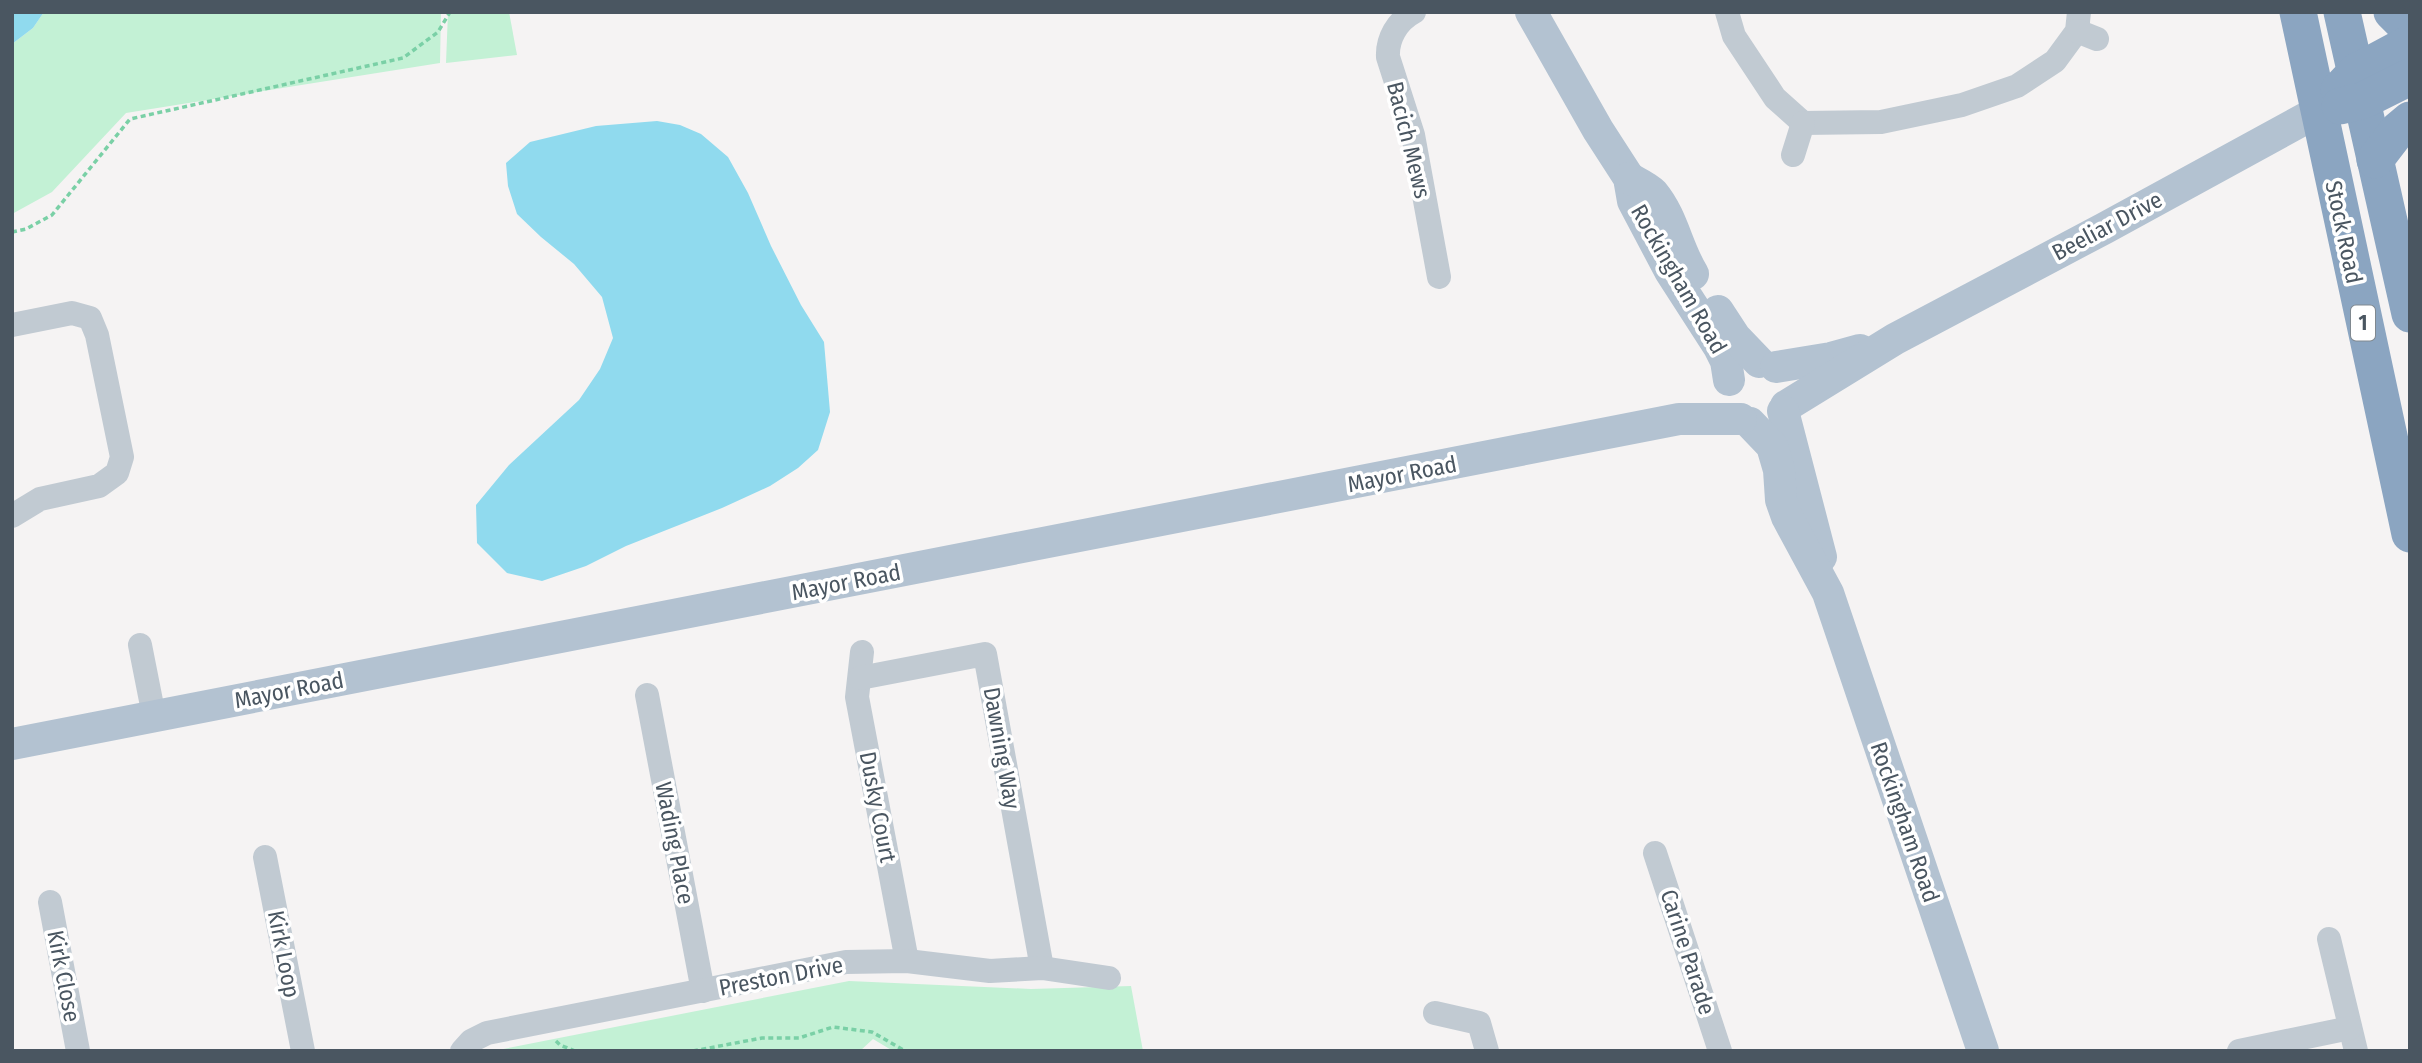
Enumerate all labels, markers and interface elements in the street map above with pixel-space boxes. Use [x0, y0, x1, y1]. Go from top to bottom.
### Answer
street label: Bacich Mews [1381, 79, 1437, 202]
street label: Stock Road [2319, 178, 2369, 286]
street label: Beeliar Drive [2047, 185, 2167, 267]
street label: Rockingham Road [1625, 199, 1733, 359]
road number: 1 [2351, 306, 2375, 340]
street label: Mayor Road [1345, 450, 1459, 498]
street label: Mayor Road [789, 558, 903, 606]
street label: Mayor Road [232, 666, 346, 714]
street label: Dawning Way [978, 685, 1027, 812]
street label: Rockingham Road [1864, 738, 1946, 906]
street label: Dusky Court [854, 749, 903, 865]
street label: Wading Place [649, 779, 701, 907]
street label: Carine Parade [1655, 886, 1721, 1018]
street label: Kirk Loop [262, 908, 306, 1000]
street label: Kirk Close [41, 928, 87, 1024]
street label: Preston Drive [717, 950, 845, 1002]

